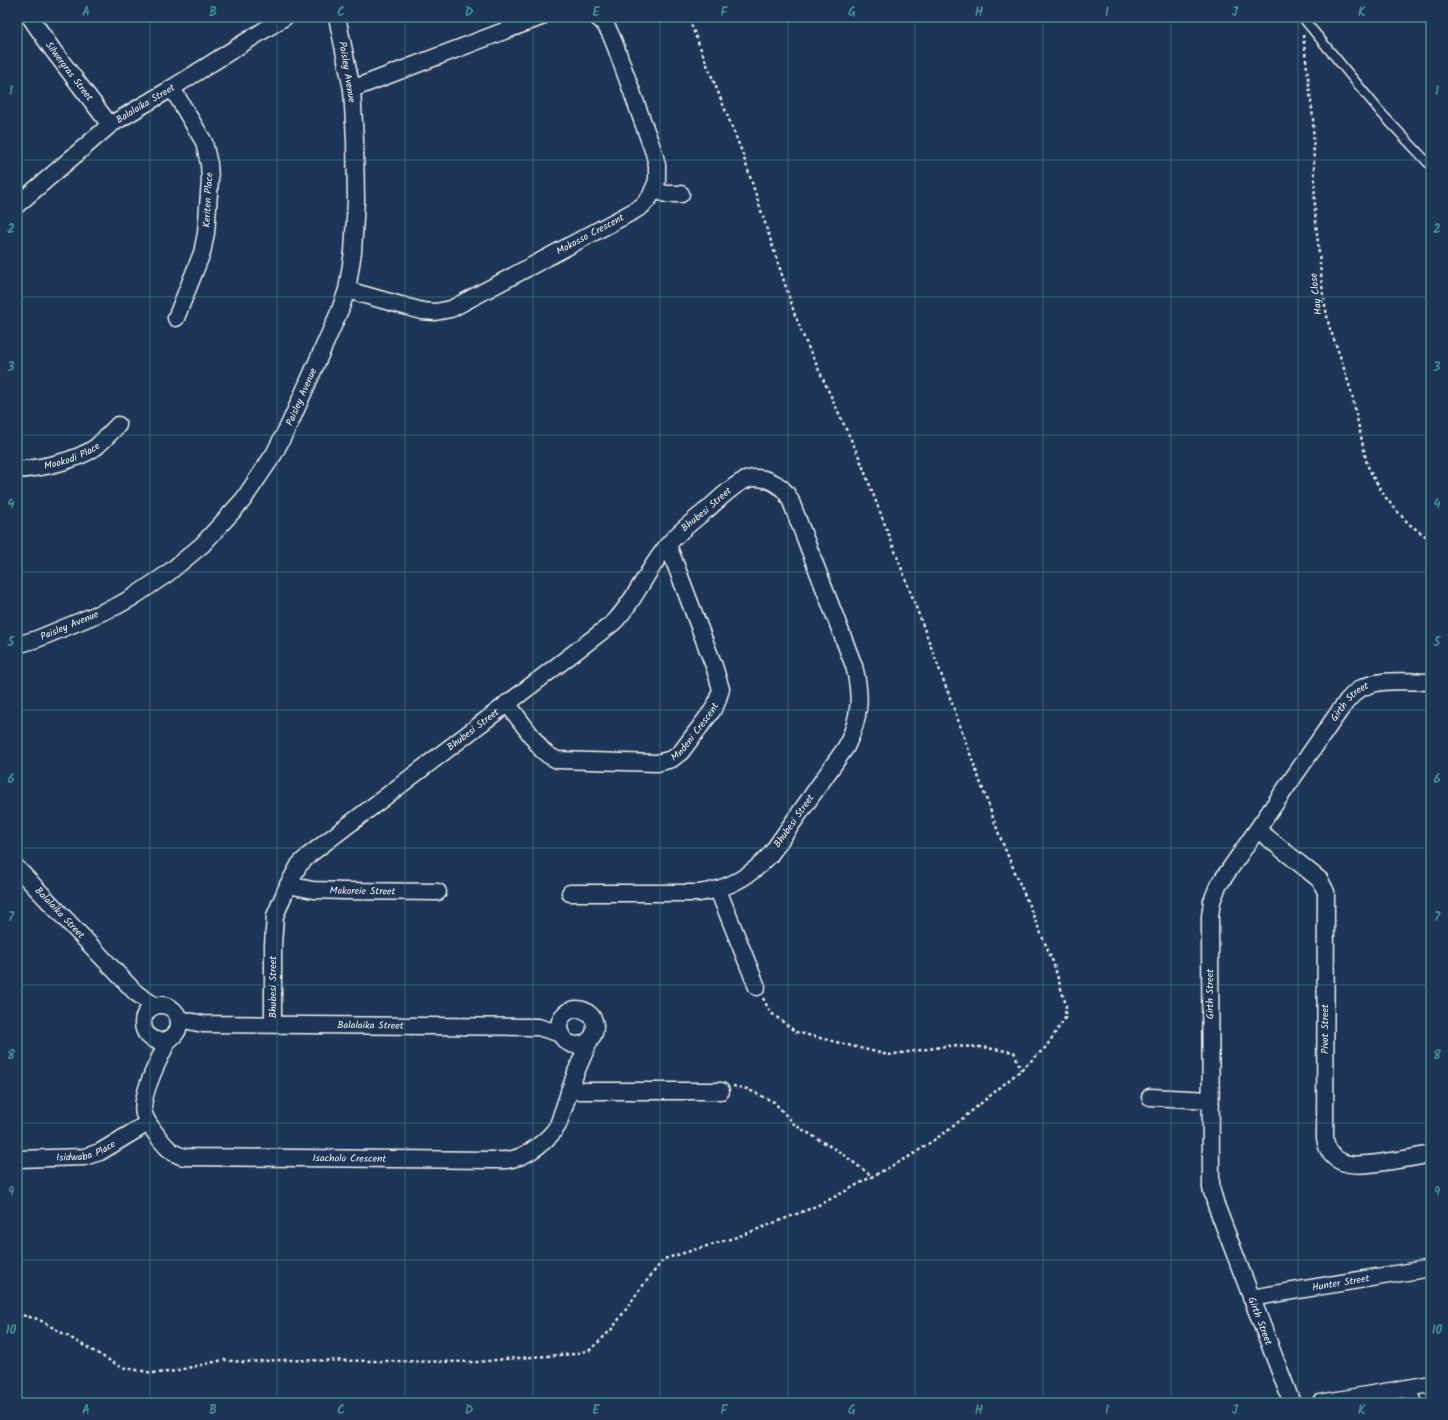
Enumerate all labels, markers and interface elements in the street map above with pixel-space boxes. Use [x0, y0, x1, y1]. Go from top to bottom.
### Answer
text: A [82, 2, 90, 23]
text: B [209, 2, 217, 23]
text: C [337, 2, 345, 23]
text: D [465, 2, 474, 23]
text: E [592, 2, 600, 23]
text: F [720, 2, 728, 23]
text: G [848, 2, 856, 23]
text: H [975, 2, 984, 23]
text: I [1105, 2, 1109, 23]
text: J [1232, 2, 1239, 23]
text: K [1358, 2, 1366, 23]
street label: Silwergras Street [41, 38, 97, 105]
street label: Paisley Avenue [334, 40, 360, 104]
street label: Balalaika Street [113, 80, 178, 128]
text: 1 [9, 81, 13, 102]
text: 1 [1435, 81, 1439, 102]
street label: Keriten Place [199, 171, 217, 228]
street label: Mokosso Crescent [553, 210, 627, 259]
text: 2 [7, 219, 15, 240]
text: 2 [1433, 219, 1441, 240]
street label: Hay Close [1305, 272, 1326, 316]
text: 3 [6, 357, 15, 378]
text: 3 [1432, 357, 1441, 378]
street label: Paisley Avenue [282, 365, 322, 429]
street label: Mookodi Place [42, 438, 104, 474]
street label: Bhubesi Street [677, 483, 735, 536]
text: 4 [7, 494, 15, 515]
text: 4 [1433, 494, 1441, 515]
street label: Paisley Avenue [38, 606, 102, 645]
text: 5 [7, 632, 16, 653]
text: 5 [1433, 632, 1442, 653]
street label: Girth Street [1326, 678, 1371, 725]
street label: Mndeni Crescent [667, 700, 723, 765]
street label: Bhubesi Street [443, 704, 503, 755]
text: 6 [7, 769, 15, 790]
text: 6 [1433, 769, 1441, 790]
street label: Bhubesi Street [770, 791, 818, 851]
street label: Balalaika Street [31, 883, 89, 943]
street label: Mokoreie Street [329, 883, 396, 900]
text: 7 [8, 907, 15, 928]
text: 7 [1434, 907, 1441, 928]
street label: Bhubesi Street [265, 956, 281, 1018]
street label: Girth Street [1202, 969, 1218, 1019]
street label: Pivot Street [1317, 1004, 1333, 1054]
street label: Balalaika Street [337, 1017, 404, 1034]
text: 8 [7, 1045, 15, 1066]
text: 8 [1433, 1045, 1441, 1066]
street label: Isidwaba Place [56, 1136, 119, 1166]
street label: Isacholo Crescent [312, 1150, 386, 1167]
text: 9 [8, 1182, 15, 1203]
text: 9 [1434, 1182, 1441, 1203]
street label: Hunter Street [1311, 1270, 1371, 1296]
street label: Girth Street [1243, 1295, 1277, 1348]
text: 10 [6, 1320, 17, 1341]
text: 10 [1432, 1320, 1443, 1341]
text: A [82, 1400, 90, 1420]
text: B [209, 1400, 217, 1420]
text: C [337, 1400, 345, 1420]
text: D [465, 1400, 474, 1420]
text: E [592, 1400, 600, 1420]
text: F [720, 1400, 728, 1420]
text: G [848, 1400, 856, 1420]
text: H [975, 1400, 984, 1420]
text: I [1105, 1400, 1109, 1420]
text: J [1232, 1400, 1239, 1420]
text: K [1358, 1400, 1366, 1420]

